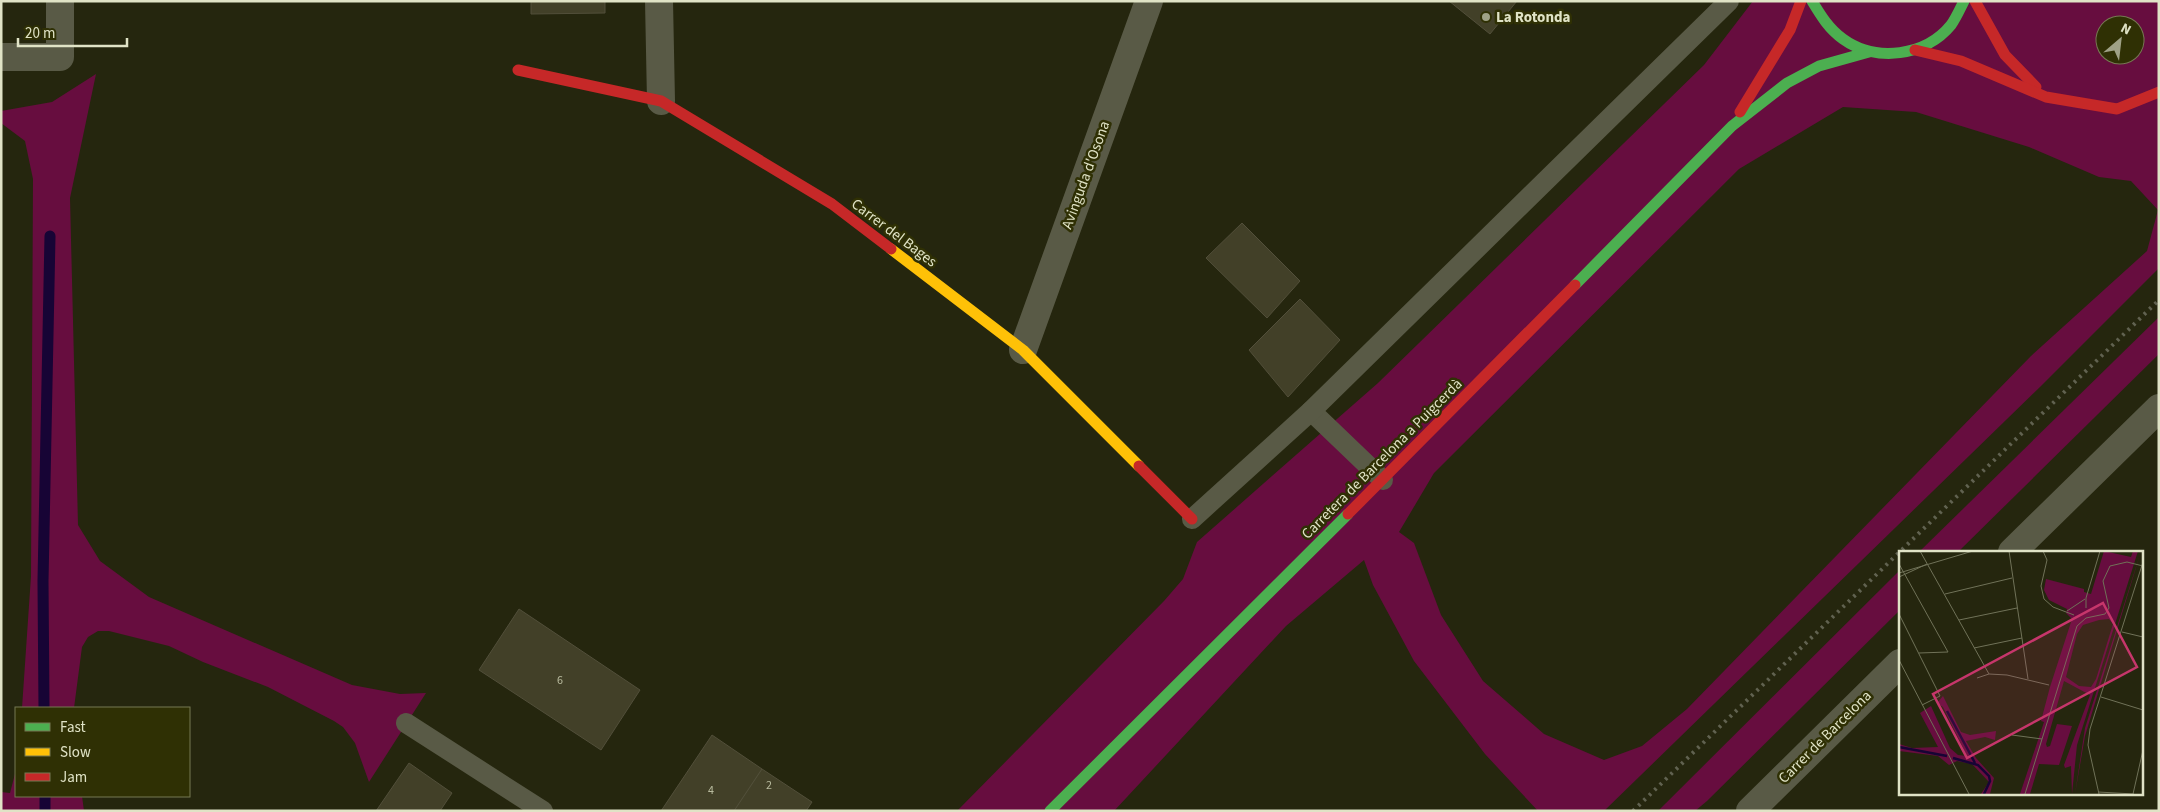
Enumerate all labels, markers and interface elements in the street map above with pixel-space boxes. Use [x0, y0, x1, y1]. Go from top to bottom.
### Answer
place label: La Rotonda [1496, 7, 1571, 28]
marker: La Rotonda [1480, 11, 1492, 23]
scale bar [18, 15, 126, 47]
north arrow [2095, 15, 2145, 65]
text: N [2117, 18, 2134, 40]
text: 20 m [25, 23, 55, 44]
street label: Avinguda d'Osona [1057, 118, 1115, 232]
street label: Carrer del Bages [847, 194, 941, 272]
street label: Carretera de Barcelona a Puigcerdà [1297, 374, 1467, 544]
inset map [1899, 551, 2142, 794]
house number: 6 [557, 672, 563, 689]
street label: Carrer de Barcelona [1774, 686, 1876, 788]
legend [15, 707, 190, 797]
text: Fast [60, 717, 86, 738]
text: Slow [60, 742, 91, 763]
text: Jam [60, 767, 87, 788]
house number: 2 [766, 777, 772, 794]
house number: 4 [708, 782, 714, 799]

